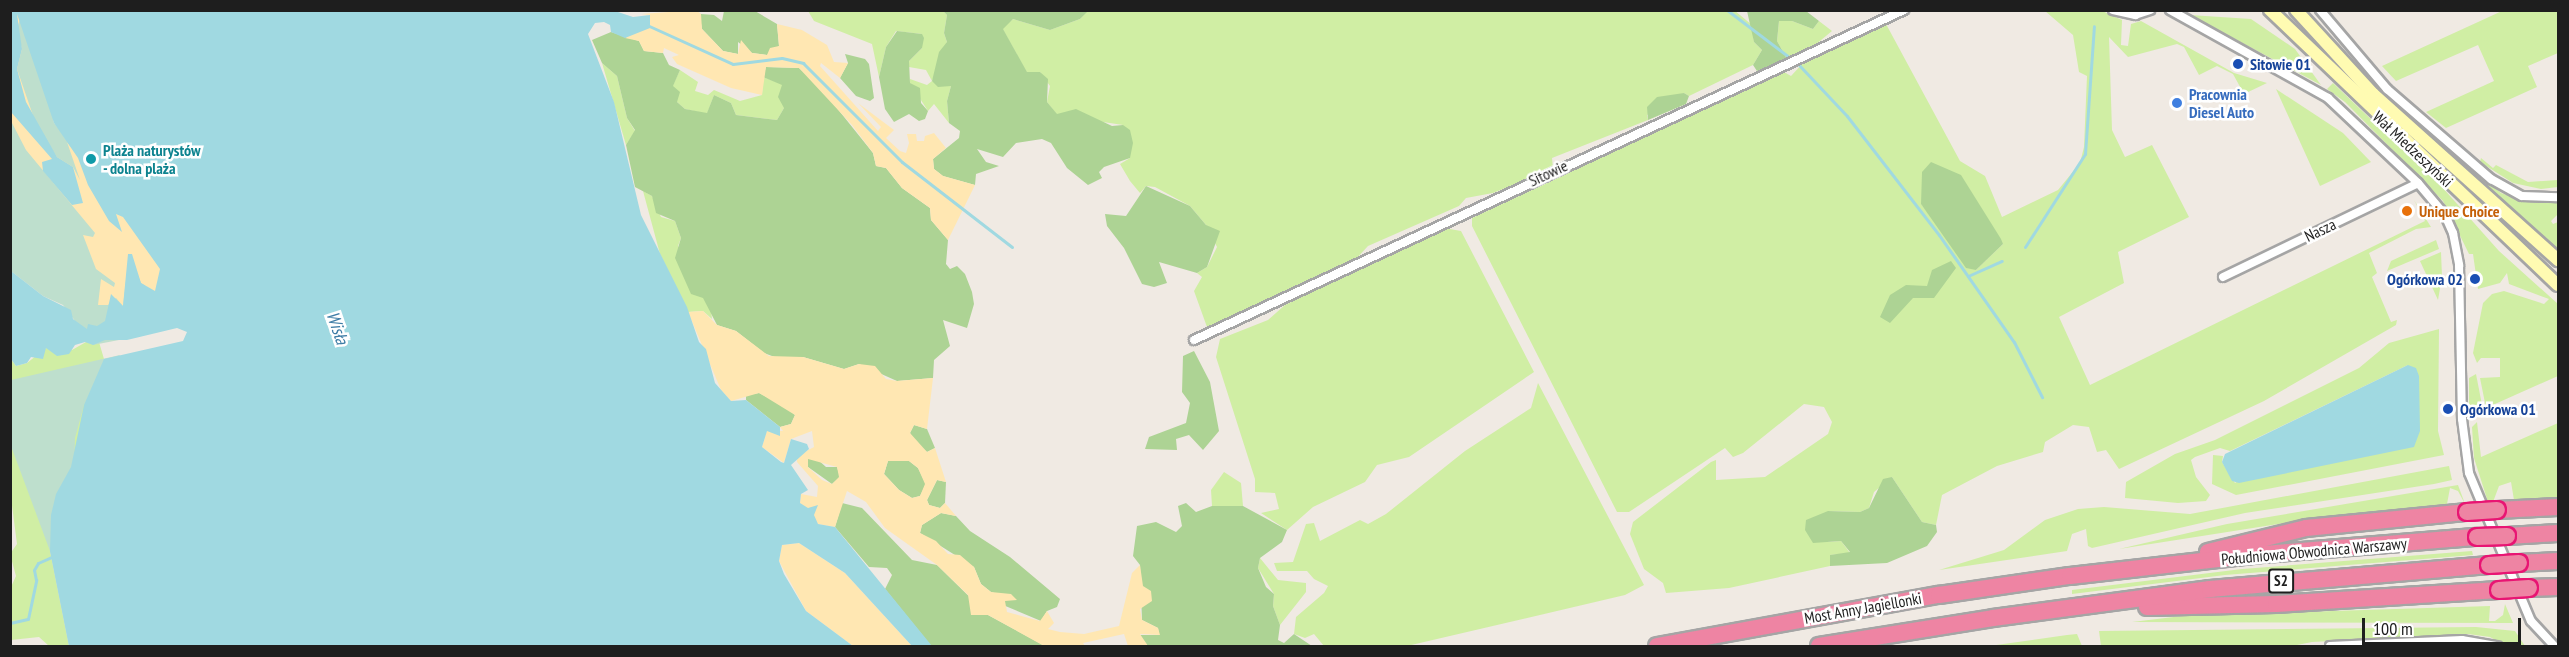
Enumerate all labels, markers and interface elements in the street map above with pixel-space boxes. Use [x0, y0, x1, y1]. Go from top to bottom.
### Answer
place label: Sitowie 01 [2250, 54, 2311, 74]
marker: Sitowie 01 [2231, 57, 2245, 71]
place label: Pracownia Diesel Auto [2189, 84, 2255, 122]
marker: Pracownia Diesel Auto [2170, 96, 2184, 110]
street label: Wał Miedzeszyński [2369, 107, 2457, 191]
place label: Plaża naturystów - dolna plaża [103, 140, 201, 178]
marker: Plaża naturystów - dolna plaża [84, 152, 98, 166]
street label: Sitowie [1525, 156, 1571, 190]
place label: Unique Choice [2419, 201, 2500, 221]
marker: Unique Choice [2400, 204, 2414, 218]
street label: Nasza [2301, 214, 2339, 246]
place label: Ogórkowa 02 [2387, 269, 2463, 289]
marker: Ogórkowa 02 [2468, 272, 2482, 286]
water label: Wisła [321, 309, 353, 347]
place label: Ogórkowa 01 [2460, 399, 2536, 419]
marker: Ogórkowa 01 [2441, 402, 2455, 416]
street label: Południowa Obwodnica Warszawy [2220, 533, 2408, 569]
road number: S2 [2268, 569, 2294, 593]
street label: Most Anny Jagiellonki [1802, 588, 1924, 628]
scale bar [2365, 606, 2524, 644]
text: 100 m [2373, 617, 2413, 640]

